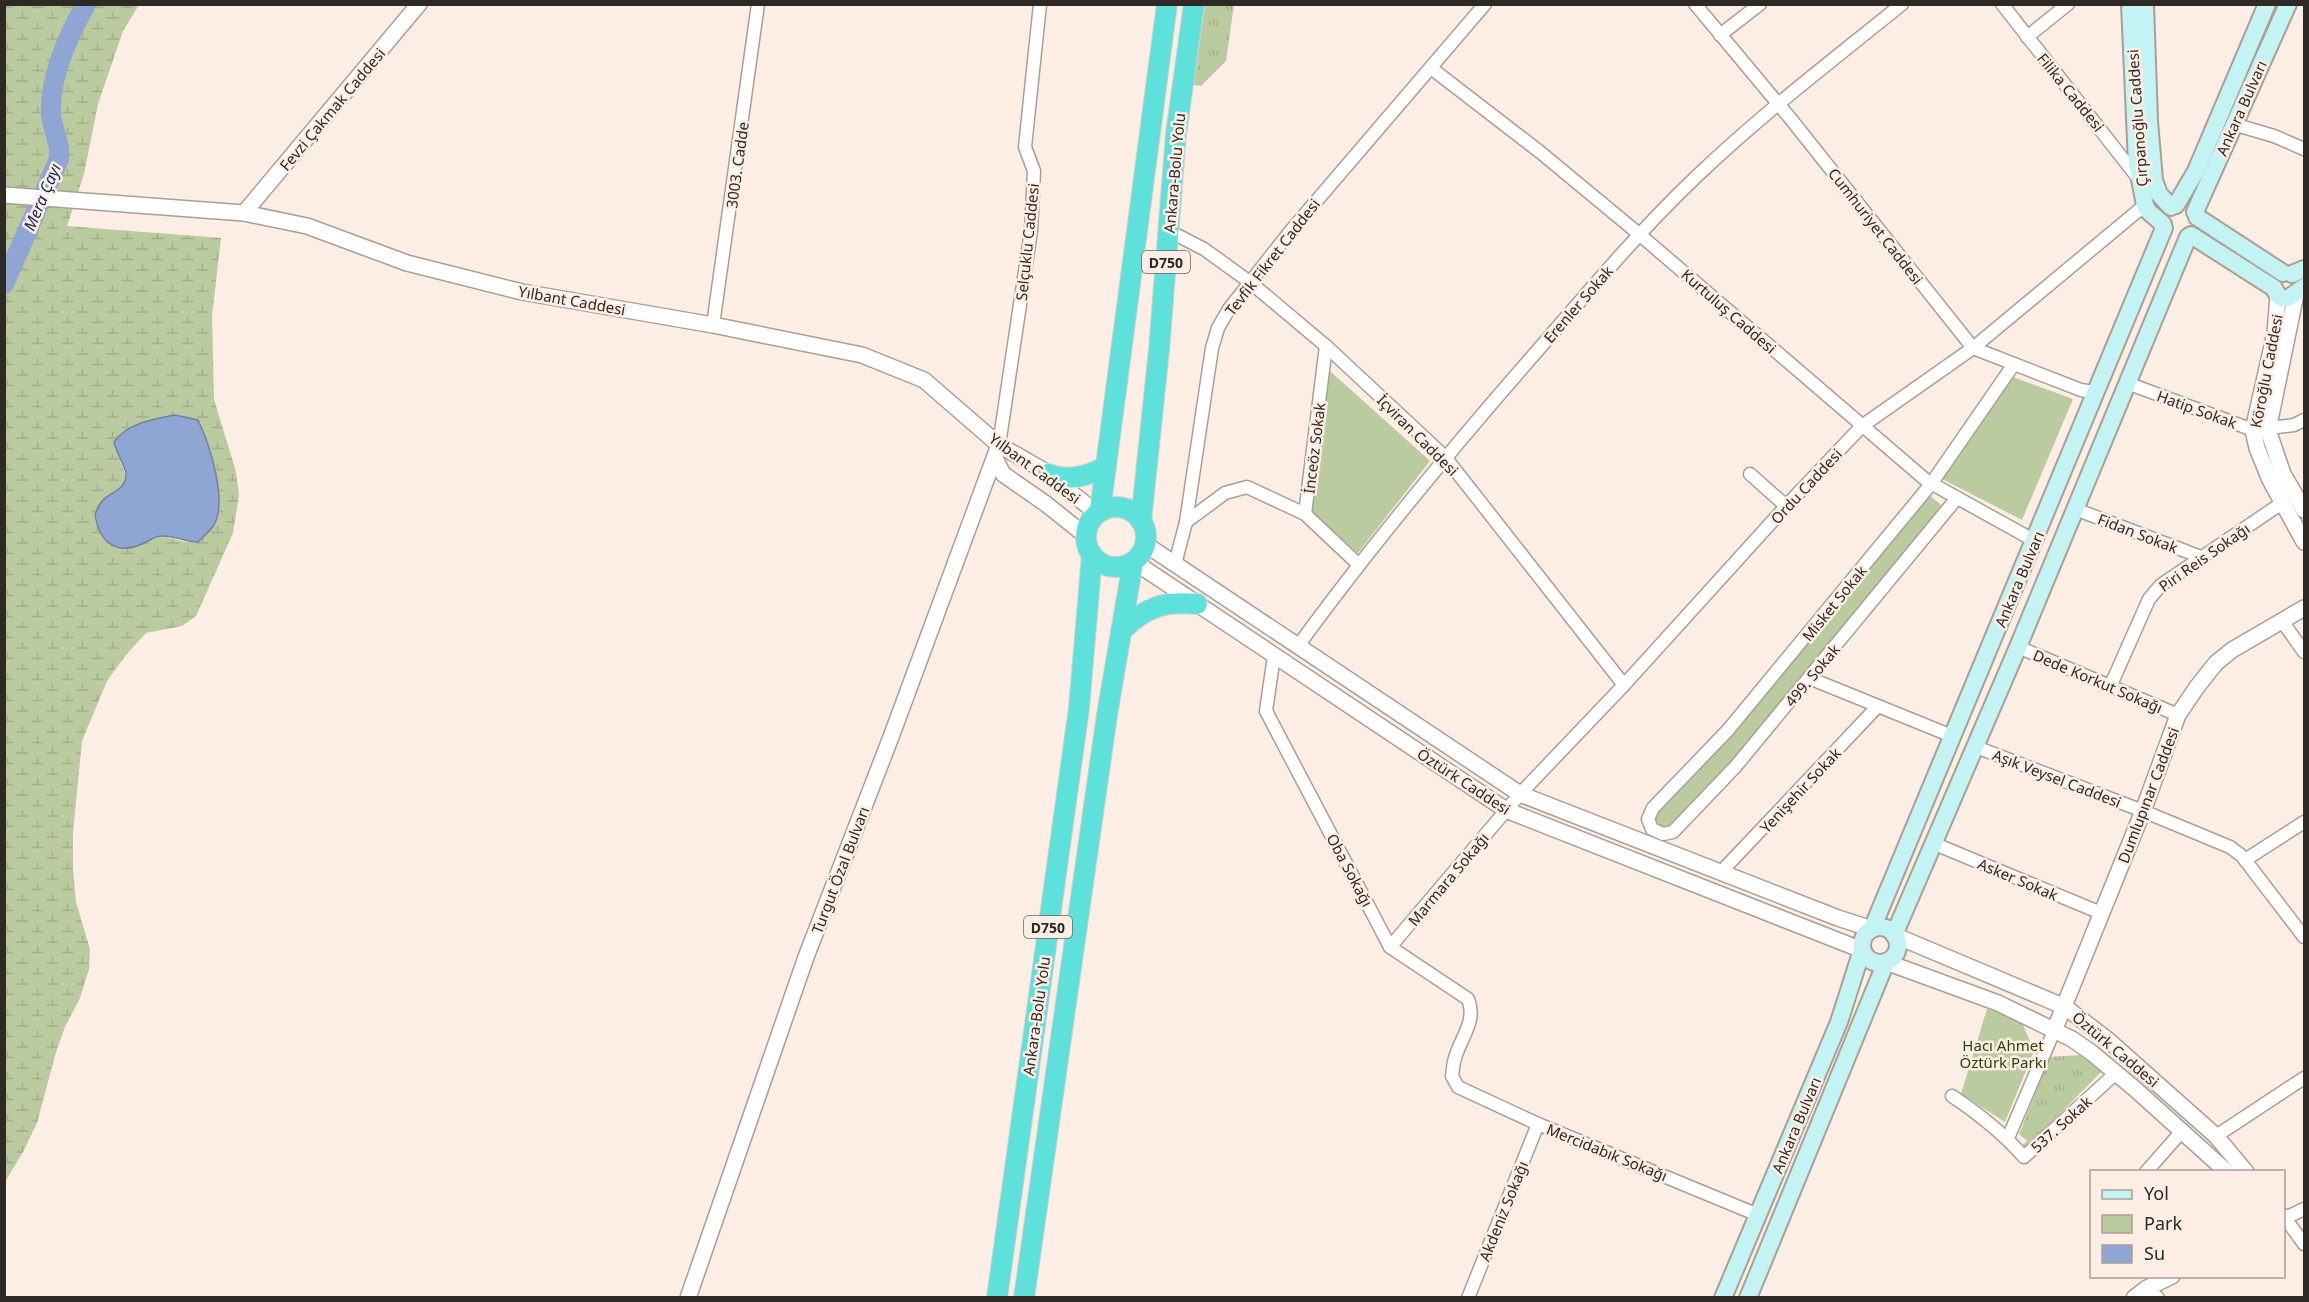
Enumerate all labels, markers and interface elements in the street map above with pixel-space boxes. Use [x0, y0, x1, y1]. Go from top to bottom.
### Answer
street label: Fevzi Çakmak Caddesi [275, 43, 389, 175]
street label: Filika Caddesi [2033, 49, 2109, 135]
street label: Çırpanoğlu Caddesi [2122, 49, 2152, 187]
street label: Ankara Bulvarı [2211, 57, 2271, 159]
street label: Ankara-Bolu Yolu [1159, 112, 1189, 234]
street label: 3003. Cadde [721, 121, 753, 209]
water label: Mera Çayı [18, 160, 66, 234]
street label: Cumhuriyet Caddesi [1824, 164, 1928, 288]
street label: Selçuklu Caddesi [1011, 182, 1043, 302]
street label: Tevfik Fikret Caddesi [1220, 194, 1324, 320]
road number: D750 [1142, 251, 1190, 273]
street label: Erenler Sokak [1539, 261, 1617, 347]
street label: Kurtuluş Caddesi [1677, 264, 1781, 358]
street label: Yılbant Caddesi [517, 281, 627, 319]
street label: Köroğlu Caddesi [2245, 312, 2287, 430]
street label: Hatip Sokak [2154, 385, 2240, 433]
street label: İçviran Caddesi [1373, 390, 1463, 480]
street label: İnceöz Sokak [1298, 401, 1330, 495]
street label: Yılbant Caddesi [985, 428, 1085, 508]
street label: Ordu Caddesi [1766, 444, 1846, 528]
street label: Fidan Sokak [2095, 509, 2181, 557]
street label: Piri Reis Sokağı [2155, 518, 2253, 596]
street label: Ankara Bulvarı [1990, 528, 2048, 630]
street label: Misket Sokak [1797, 561, 1871, 645]
street label: 499. Sokak [1780, 640, 1844, 710]
street label: Dede Korkut Sokağı [2030, 645, 2166, 717]
street label: Dumlupınar Caddesi [2113, 724, 2183, 866]
street label: Öztürk Caddesi [1414, 743, 1514, 819]
street label: Yenişehir Sokak [1755, 743, 1845, 837]
street label: Aşık Veysel Caddesi [1990, 744, 2124, 812]
street label: Turgut Özal Bulvarı [807, 804, 873, 936]
street label: Marmara Sokağı [1403, 828, 1493, 930]
street label: Oba Sokağı [1322, 830, 1378, 910]
street label: Asker Sokak [1975, 853, 2061, 905]
road number: D750 [1024, 916, 1072, 938]
street label: Ankara-Bolu Yolu [1018, 955, 1054, 1077]
street label: Öztürk Caddesi [2068, 1007, 2164, 1091]
park label: Hacı Ahmet Öztürk Parkı [1959, 1035, 2047, 1072]
street label: Ankara Bulvarı [1767, 1074, 1825, 1176]
street label: 537. Sokak [2026, 1091, 2096, 1157]
street label: Mercidabık Sokağı [1544, 1119, 1670, 1185]
street label: Akdeniz Sokağı [1474, 1158, 1532, 1264]
legend [2090, 1170, 2285, 1278]
text: Yol [2144, 1181, 2169, 1205]
text: Park [2144, 1211, 2182, 1235]
text: Su [2144, 1241, 2165, 1265]

